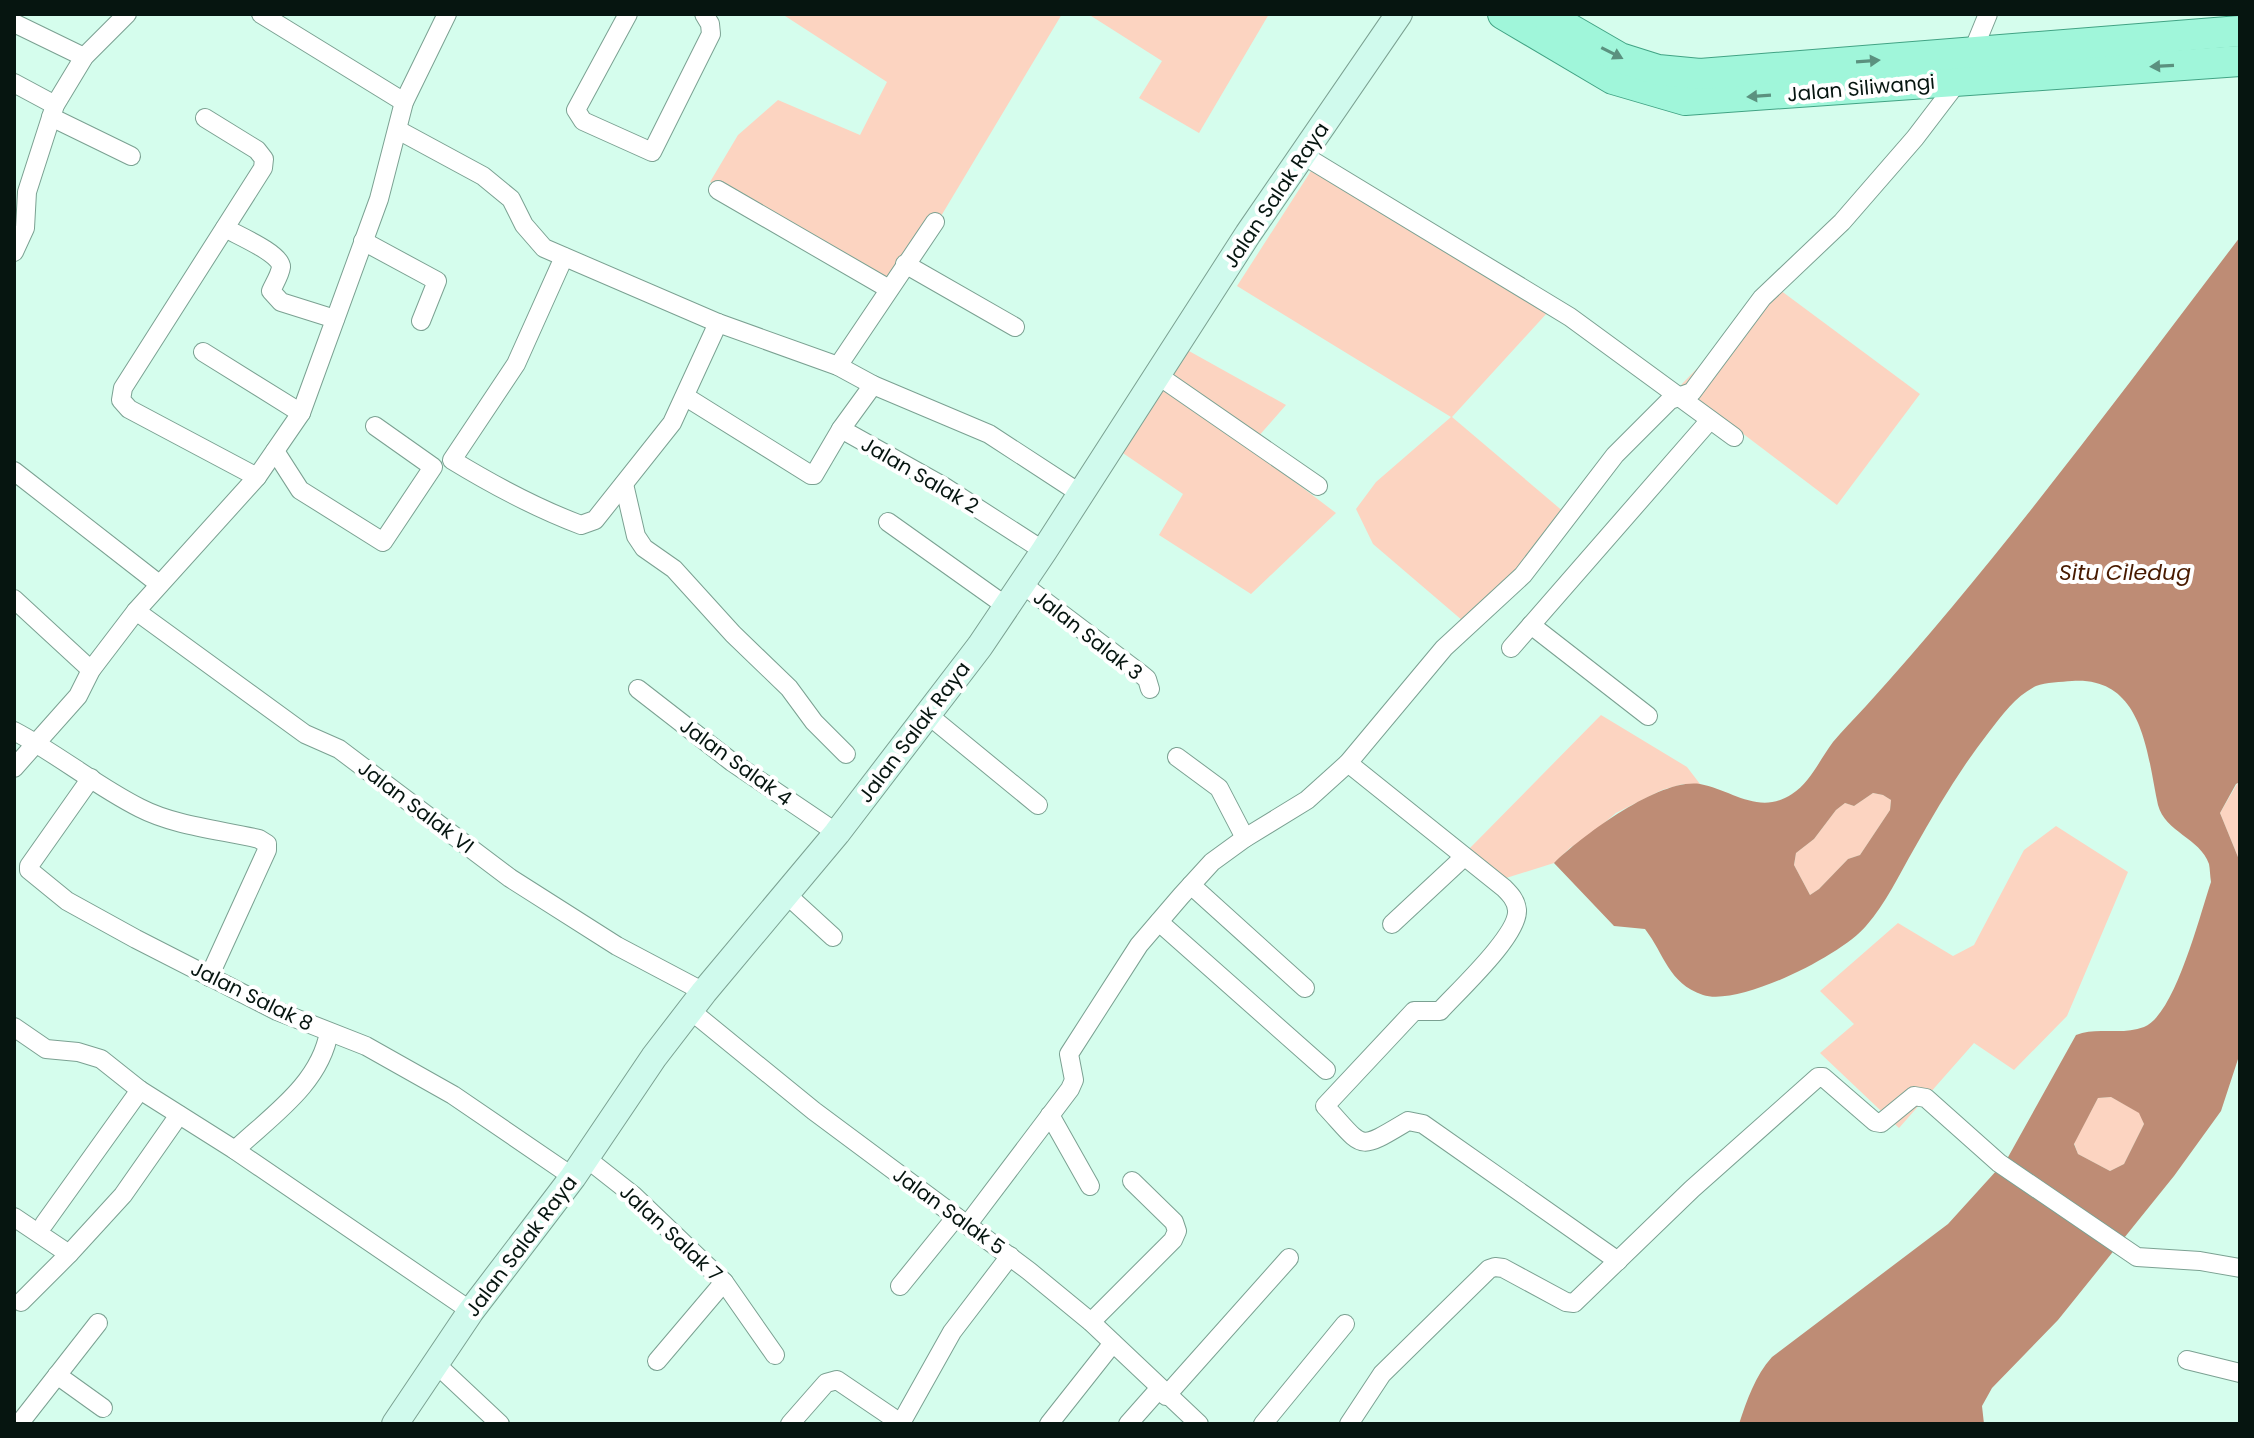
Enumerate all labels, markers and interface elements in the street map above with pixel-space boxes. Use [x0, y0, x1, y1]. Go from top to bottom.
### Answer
one-way arrow [1601, 45, 1623, 59]
one-way arrow [1856, 54, 1881, 67]
one-way arrow [2149, 60, 2174, 73]
street label: Jalan Siliwangi [1786, 68, 1936, 108]
one-way arrow [1746, 90, 1771, 103]
street label: Jalan Salak Raya [1217, 116, 1335, 274]
street label: Jalan Salak 2 [856, 430, 984, 520]
water label: Situ Ciledug [2059, 557, 2191, 588]
street label: Jalan Salak 3 [1027, 583, 1149, 687]
street label: Jalan Salak Raya [852, 655, 976, 809]
street label: Jalan Salak 4 [674, 712, 798, 812]
street label: Jalan Salak VI [352, 754, 480, 860]
street label: Jalan Salak 8 [186, 954, 318, 1038]
street label: Jalan Salak 5 [887, 1161, 1011, 1261]
street label: Jalan Salak Raya [459, 1169, 583, 1323]
street label: Jalan Salak 7 [614, 1178, 728, 1288]

